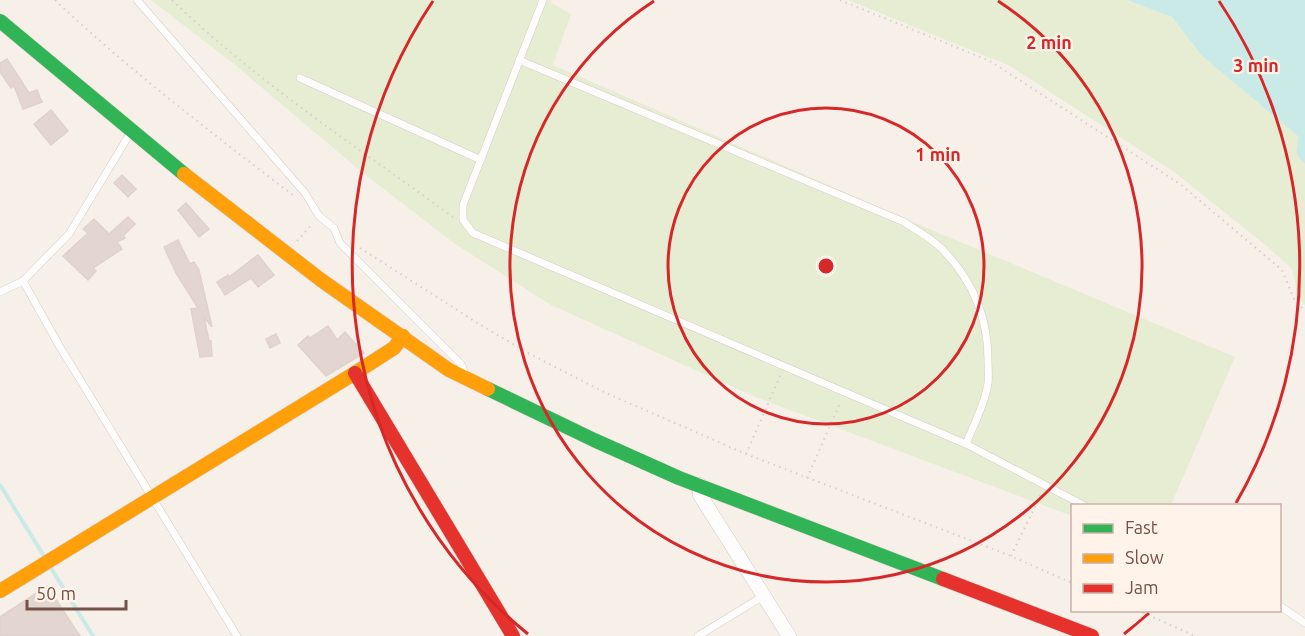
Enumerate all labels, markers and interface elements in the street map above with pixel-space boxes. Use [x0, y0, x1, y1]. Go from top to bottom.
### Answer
text: 2 min [1026, 32, 1072, 52]
text: 3 min [1233, 55, 1279, 75]
text: 1 min [915, 144, 961, 164]
centre of rings [816, 256, 836, 276]
legend [1071, 504, 1281, 612]
text: Fast [1125, 517, 1158, 537]
text: Slow [1125, 547, 1164, 567]
scale bar [27, 573, 126, 611]
text: Jam [1125, 577, 1159, 597]
text: 50 m [36, 583, 76, 603]

